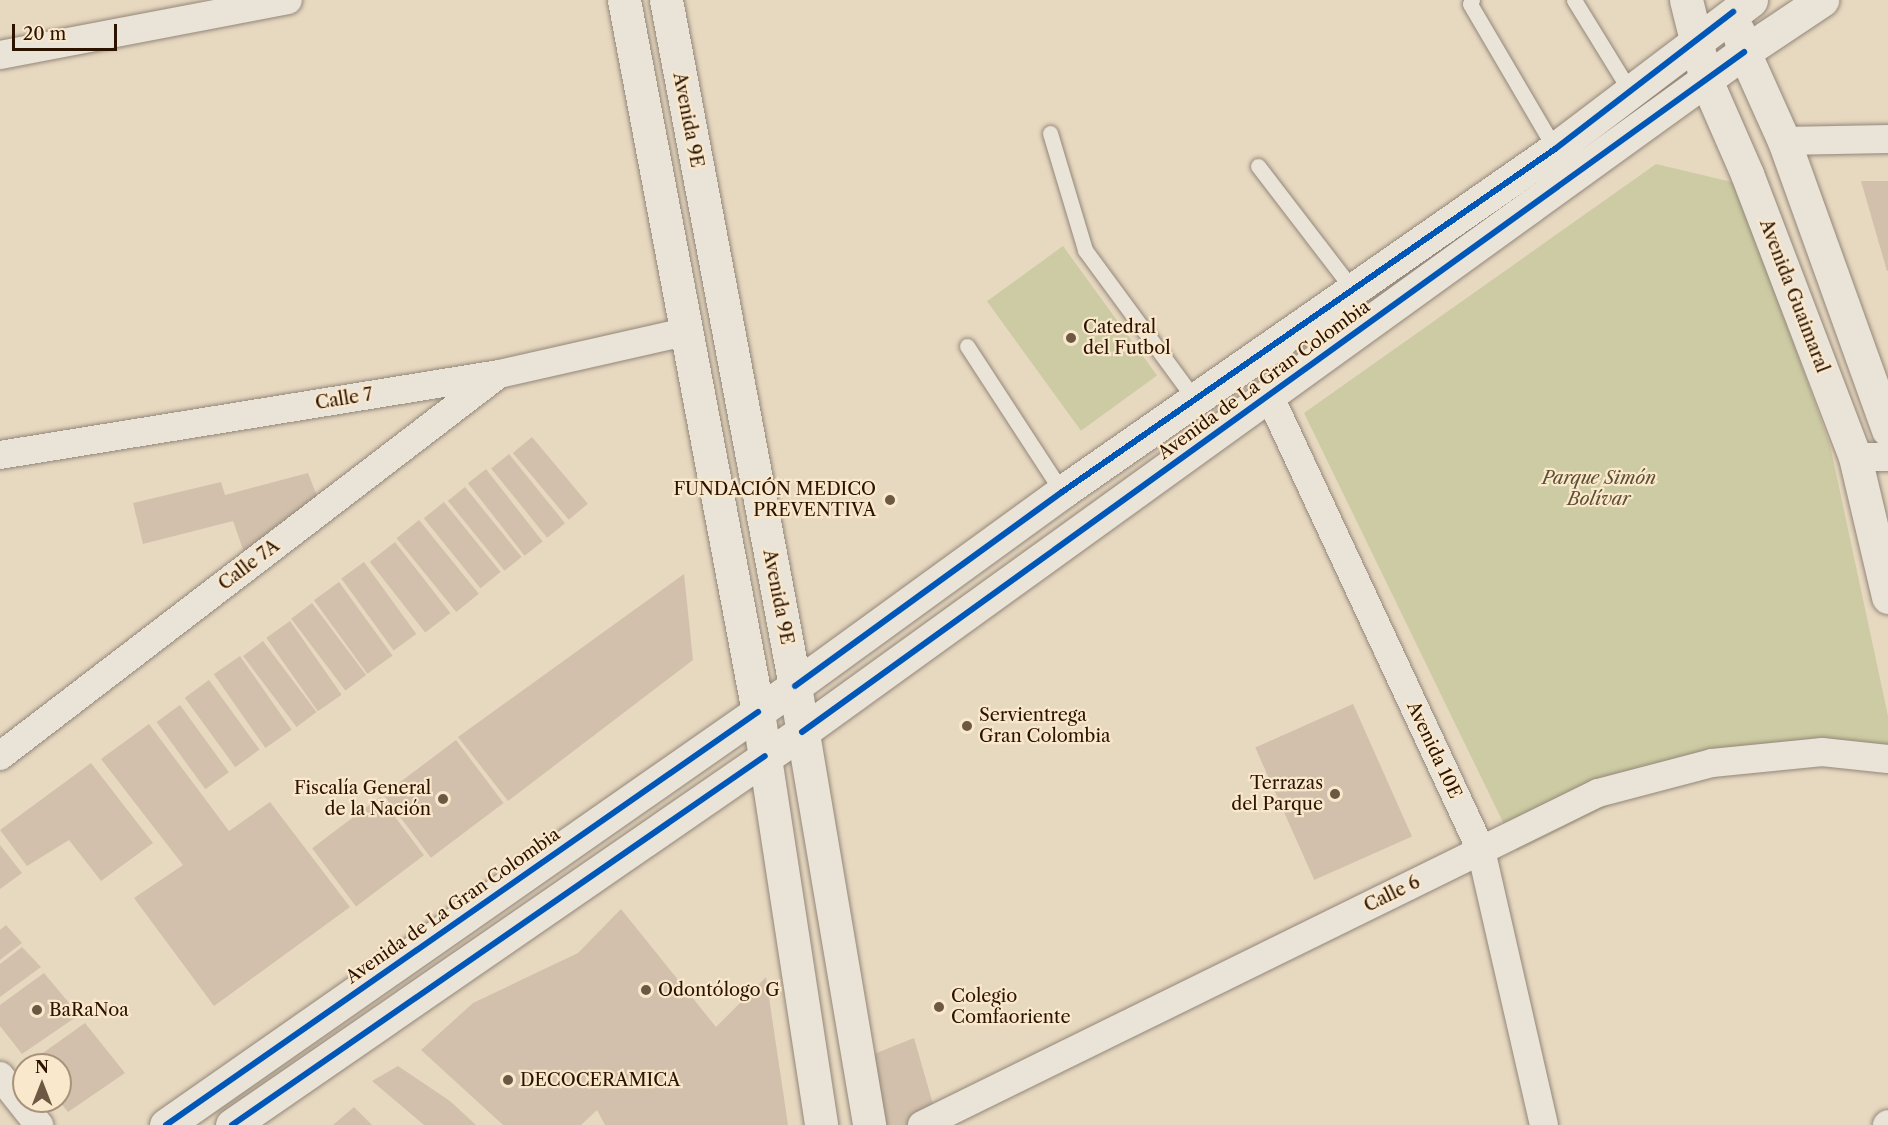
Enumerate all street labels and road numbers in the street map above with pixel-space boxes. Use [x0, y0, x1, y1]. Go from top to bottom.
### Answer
street label: Avenida 9E [668, 71, 708, 169]
street label: Avenida Guaimaral [1755, 216, 1833, 376]
street label: Avenida de La Gran Colombia [1154, 296, 1374, 464]
street label: Calle 7 [314, 384, 374, 414]
street label: Calle 7A [214, 535, 284, 595]
street label: Avenida 9E [758, 548, 798, 646]
street label: Avenida 10E [1402, 698, 1466, 802]
street label: Avenida de La Gran Colombia [342, 823, 564, 989]
street label: Calle 6 [1361, 871, 1423, 917]

